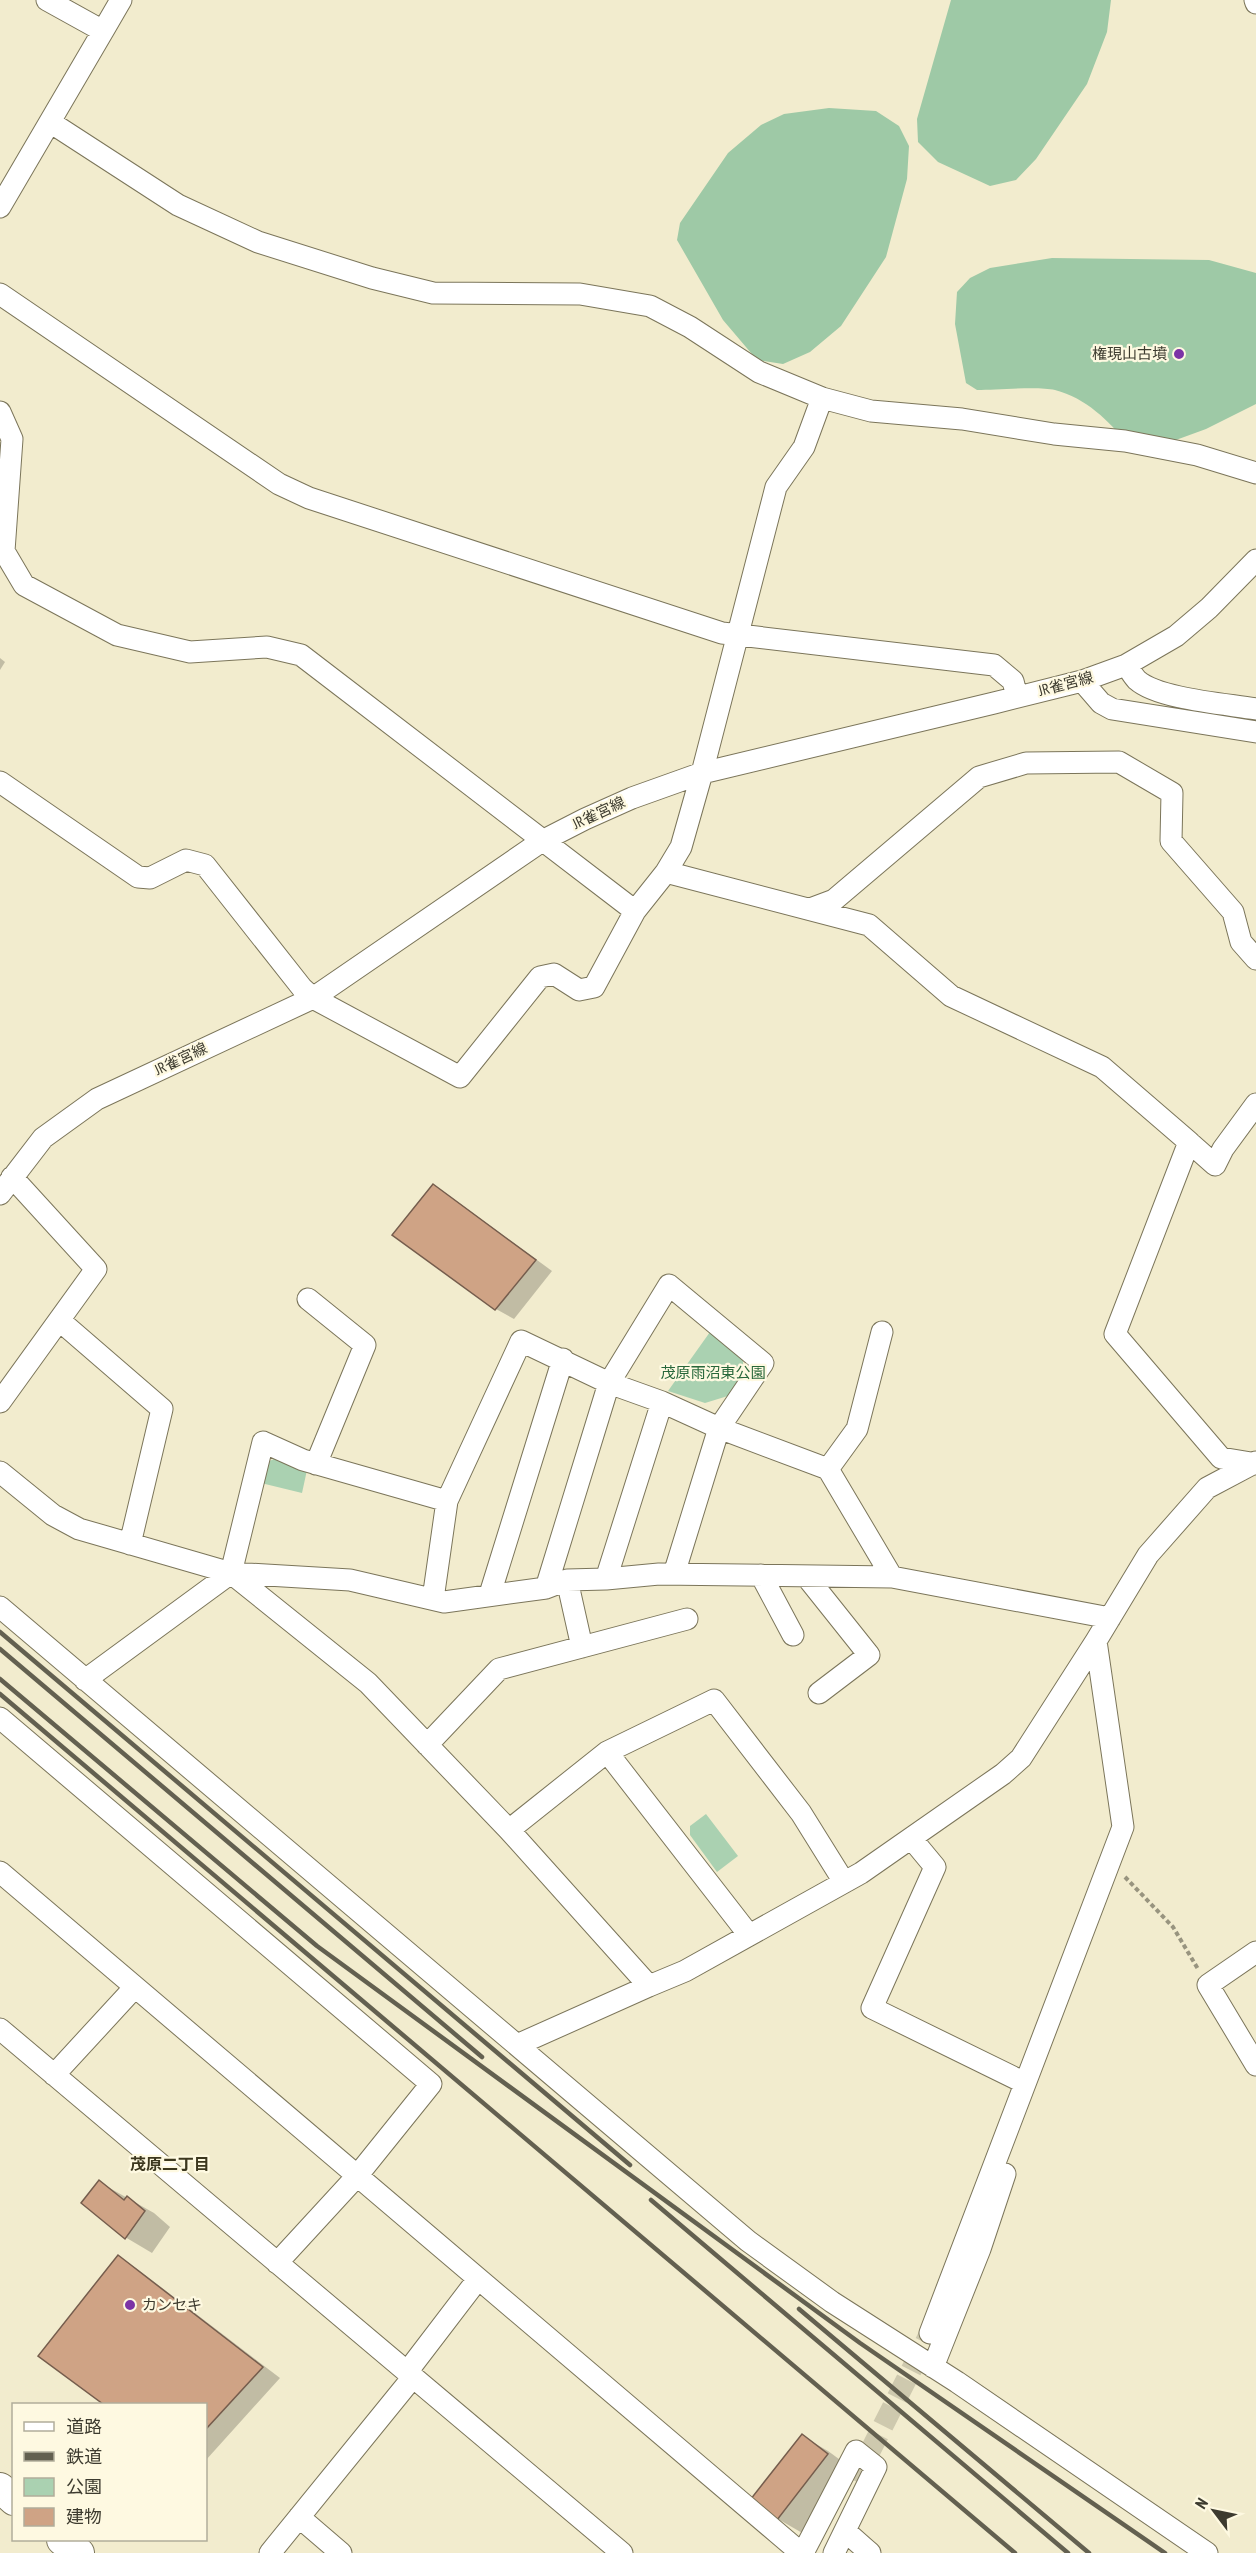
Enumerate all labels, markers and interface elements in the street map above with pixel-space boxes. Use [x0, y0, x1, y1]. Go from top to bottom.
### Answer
place label: 権現山古墳 [1092, 344, 1167, 363]
marker: 権現山古墳 [1172, 347, 1186, 361]
street label: JR雀宮線 [1035, 667, 1095, 700]
street label: JR雀宮線 [569, 792, 628, 833]
street label: JR雀宮線 [151, 1038, 210, 1079]
park label: 茂原雨沼東公園 [660, 1363, 766, 1382]
district label: 茂原二丁目 [130, 2154, 210, 2174]
place label: カンセキ [142, 2295, 202, 2314]
marker: カンセキ [123, 2298, 137, 2312]
legend [12, 2403, 207, 2541]
text: 道路 [66, 2415, 102, 2438]
text: 鉄道 [66, 2445, 102, 2468]
text: 公園 [66, 2475, 102, 2498]
north arrow [1184, 2481, 1244, 2541]
text: N [1191, 2494, 1212, 2512]
text: 建物 [66, 2505, 102, 2528]

